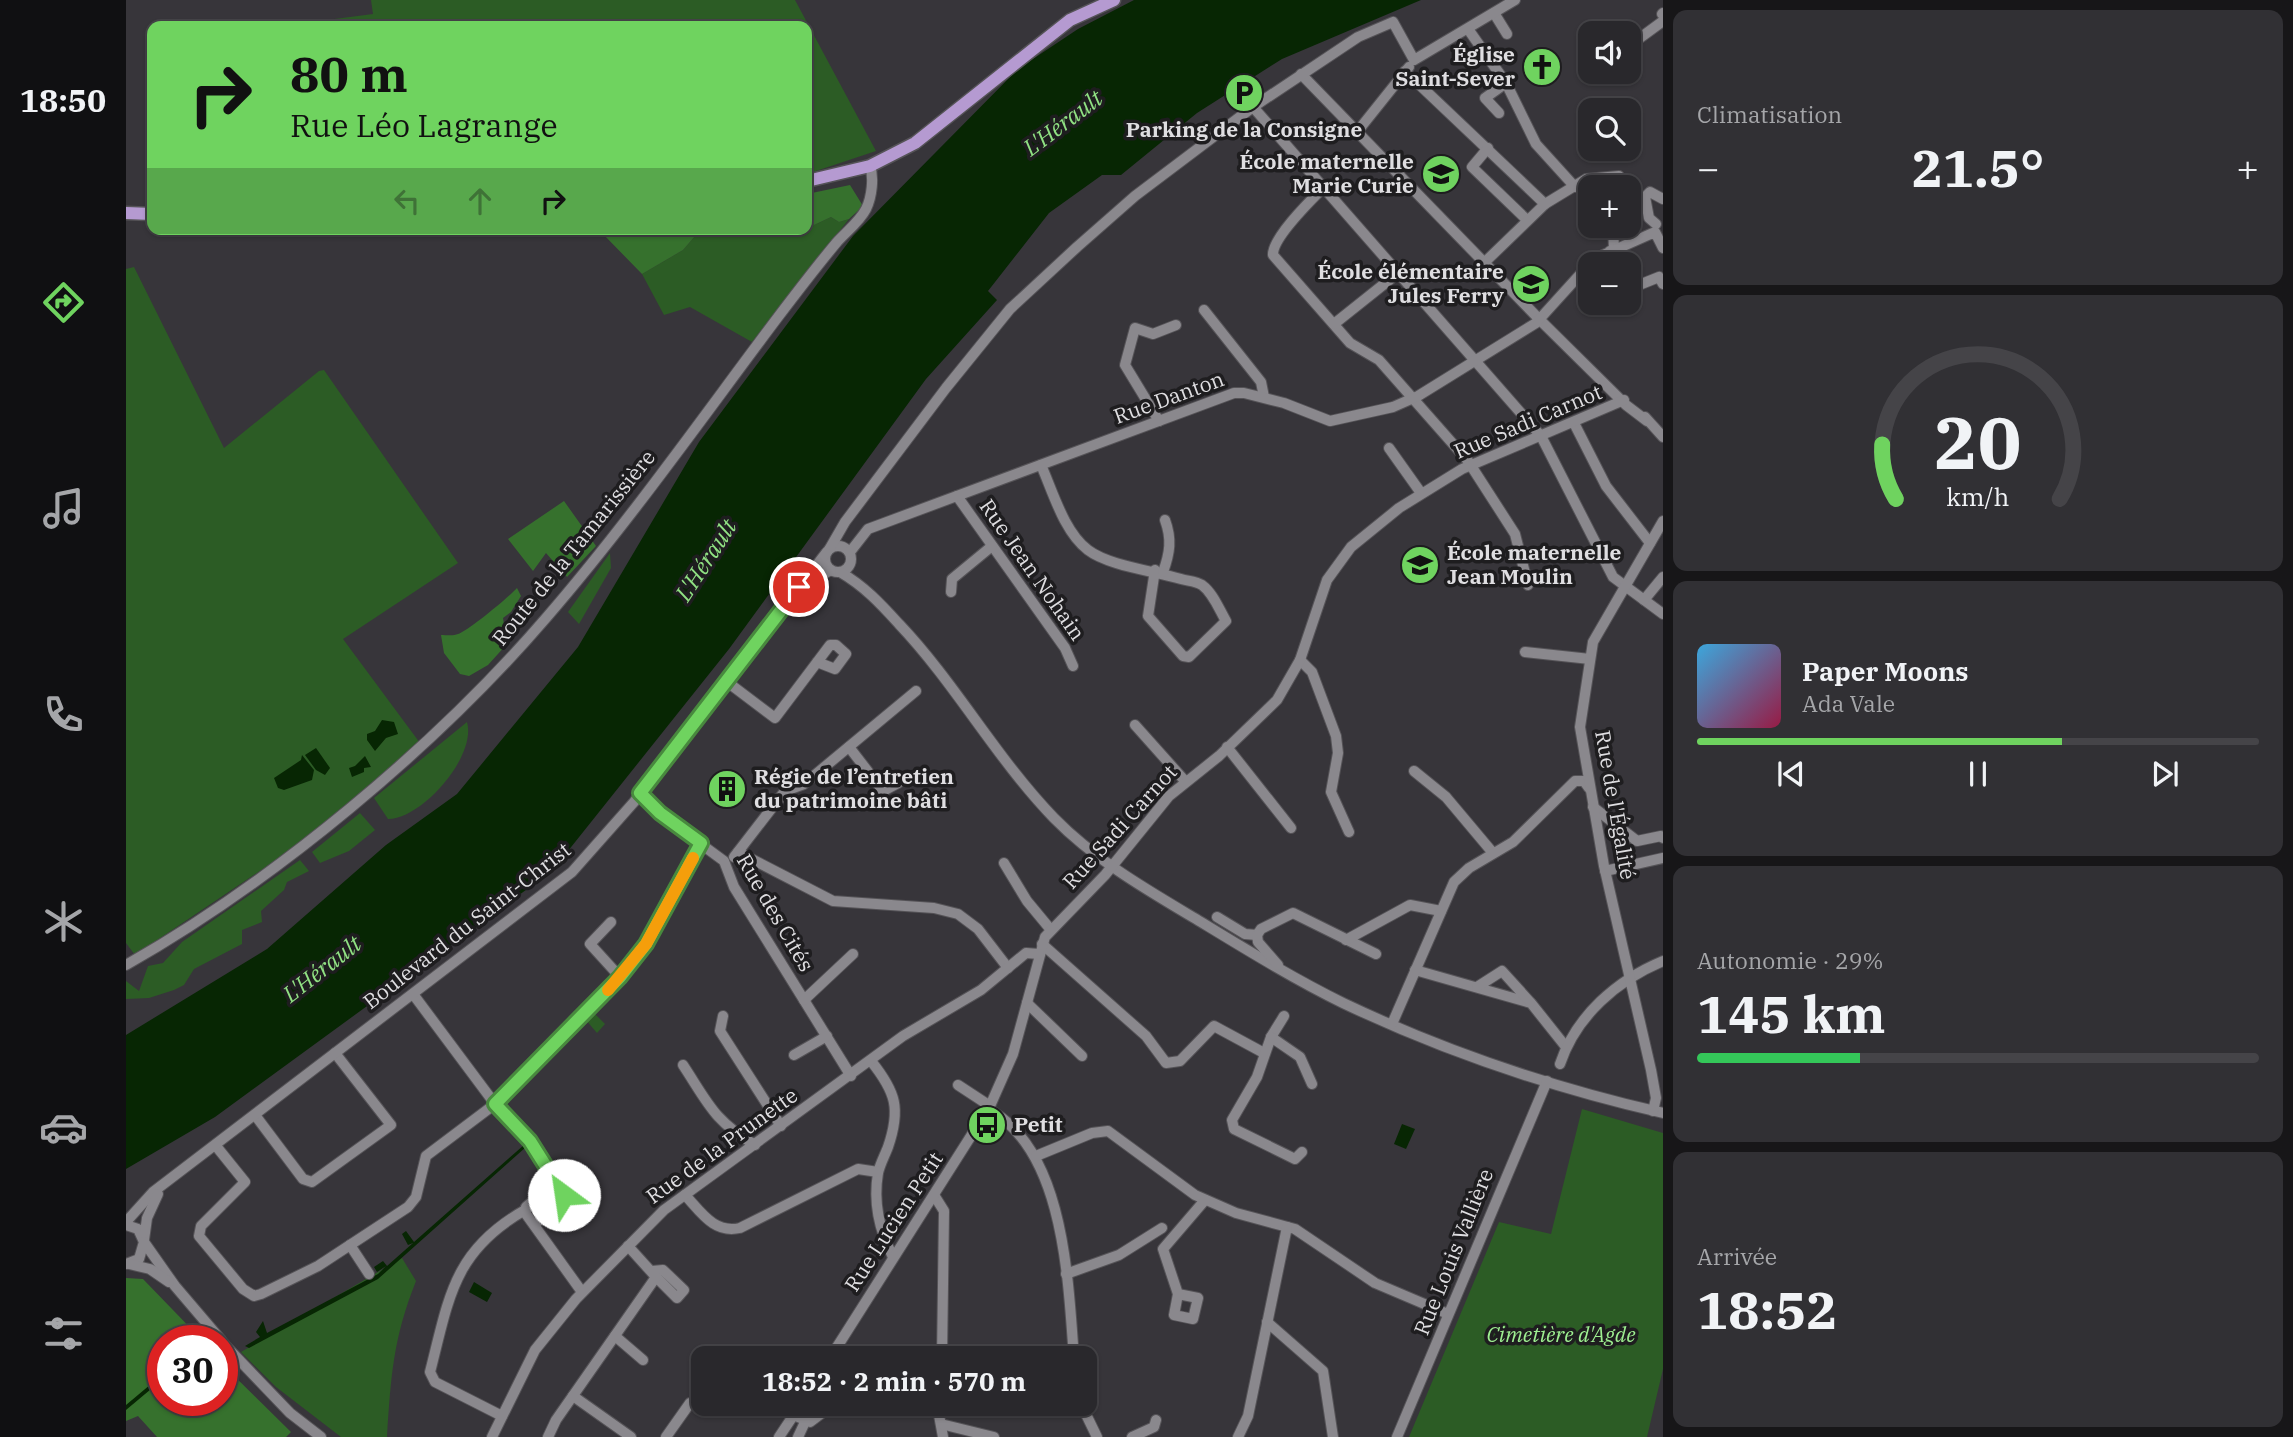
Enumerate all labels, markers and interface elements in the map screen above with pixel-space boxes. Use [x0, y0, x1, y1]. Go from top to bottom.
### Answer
map controls [1578, 21, 1641, 315]
button: sound [1578, 21, 1641, 84]
place label: Église Saint-Sever [1395, 40, 1516, 92]
text: 80 m [290, 42, 408, 105]
church icon: Église Saint-Sever [1521, 46, 1563, 88]
icon: right [175, 49, 266, 140]
parking icon: Parking de la Consigne [1223, 72, 1265, 114]
text: 18:50 [20, 79, 106, 121]
water label: L'Hérault [1016, 82, 1109, 162]
button: search [1578, 98, 1641, 161]
text: Climatisation [1697, 99, 1842, 129]
text: Rue Léo Lagrange [290, 104, 558, 146]
place label: Parking de la Consigne [1126, 115, 1362, 143]
text: 21.5° [1912, 134, 2044, 201]
text: − [1697, 143, 1720, 192]
text: + [2236, 143, 2259, 192]
place label: École maternelle Marie Curie [1240, 147, 1414, 199]
school or university icon: École maternelle Marie Curie [1420, 153, 1462, 195]
button: + [1578, 175, 1641, 238]
icon: left [388, 182, 426, 220]
icon: ahead [461, 182, 499, 220]
icon: right [534, 182, 572, 220]
button: − [1578, 252, 1641, 315]
place label: École élémentaire Jules Ferry [1318, 257, 1504, 309]
school or university icon: École élémentaire Jules Ferry [1510, 263, 1552, 305]
icon: directions [39, 278, 88, 327]
street label: Rue Danton [1110, 364, 1228, 430]
street label: Rue Sadi Carnot [1449, 377, 1606, 465]
text: 20 [1934, 395, 2022, 490]
street label: Route de la Tamarissière [485, 444, 661, 651]
text: km/h [1946, 480, 2010, 513]
icon: music [39, 484, 88, 533]
street label: Rue Jean Nohain [974, 493, 1092, 646]
water label: L'Hérault [667, 512, 743, 607]
place label: École maternelle Jean Moulin [1447, 538, 1621, 590]
school or university icon: École maternelle Jean Moulin [1399, 544, 1441, 586]
pin [769, 557, 829, 617]
icon: arrive [780, 568, 818, 606]
text: Paper Moons [1802, 654, 1969, 688]
text: Ada Vale [1802, 688, 1895, 718]
icon: phone [39, 690, 88, 739]
street label: Rue de l'Égalité [1589, 728, 1643, 882]
icon: previous [1772, 755, 1810, 793]
icon: pause [1959, 755, 1997, 793]
icon: next [2146, 755, 2184, 793]
street label: Rue Sadi Carnot [1056, 758, 1183, 894]
place label: Régie de l’entretien du patrimoine bâti [754, 762, 954, 814]
building icon: Régie de l’entretien du patrimoine bâti [706, 768, 748, 810]
street label: Boulevard du Saint-Christ [357, 835, 576, 1015]
street label: Rue des Cités [731, 849, 821, 976]
icon: climate [39, 897, 88, 946]
water label: L'Hérault [275, 928, 368, 1009]
text: Autonomie · 29% [1697, 945, 1884, 975]
text: 145 km [1697, 980, 1886, 1047]
street label: Rue de la Prunette [640, 1081, 803, 1210]
icon: car [39, 1103, 88, 1152]
bus stop icon: Petit [966, 1104, 1008, 1146]
place label: Petit [1014, 1110, 1063, 1138]
street label: Rue Lucien Petit [838, 1146, 949, 1297]
position arrow [527, 1158, 601, 1232]
street label: Rue Louis Vallière [1407, 1164, 1499, 1339]
text: Arrivée [1697, 1241, 1777, 1271]
text: 18:52 [1697, 1276, 1838, 1343]
icon: filters [39, 1309, 88, 1358]
park label: Cimetière d'Agde [1486, 1320, 1636, 1348]
speed limit sign: 30 [147, 1325, 238, 1416]
text: 18:52 · 2 min · 570 m [762, 1364, 1026, 1398]

